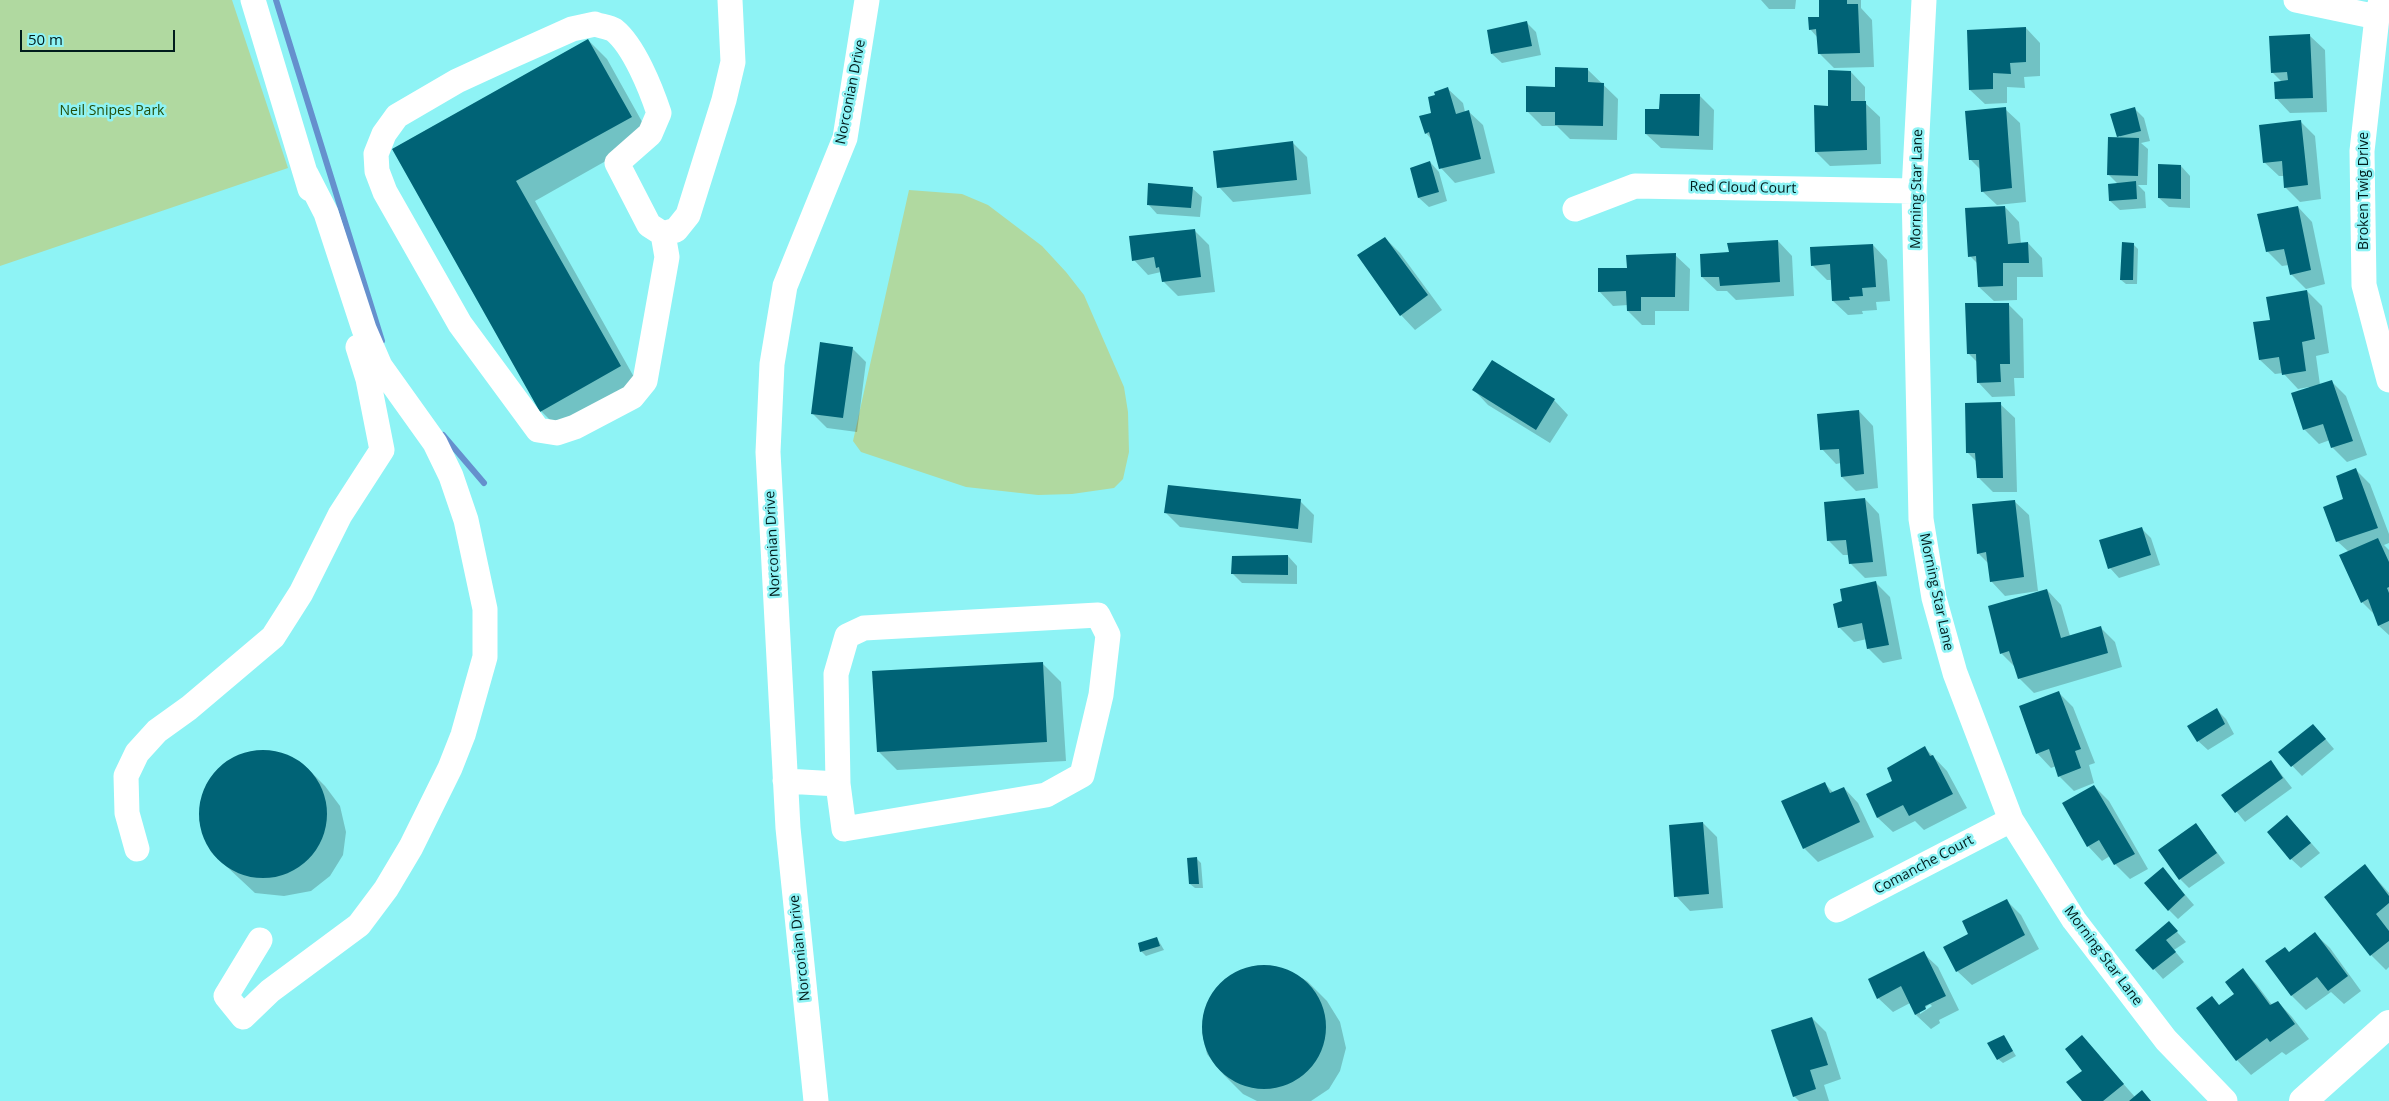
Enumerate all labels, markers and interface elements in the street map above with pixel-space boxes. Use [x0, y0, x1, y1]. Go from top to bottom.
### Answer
scale bar [22, 20, 178, 52]
text: 50 m [28, 29, 63, 49]
street label: Norconian Drive [833, 38, 869, 146]
park label: Neil Snipes Park [60, 103, 164, 119]
street label: Morning Star Lane [1908, 129, 1926, 249]
street label: Broken Twig Drive [2356, 132, 2372, 250]
street label: Red Cloud Court [1689, 179, 1797, 197]
street label: Norconian Drive [762, 491, 784, 597]
street label: Morning Star Lane [1915, 532, 1957, 652]
street label: Comanche Court [1872, 832, 1976, 898]
street label: Norconian Drive [786, 894, 814, 1002]
street label: Morning Star Lane [2060, 903, 2146, 1009]

